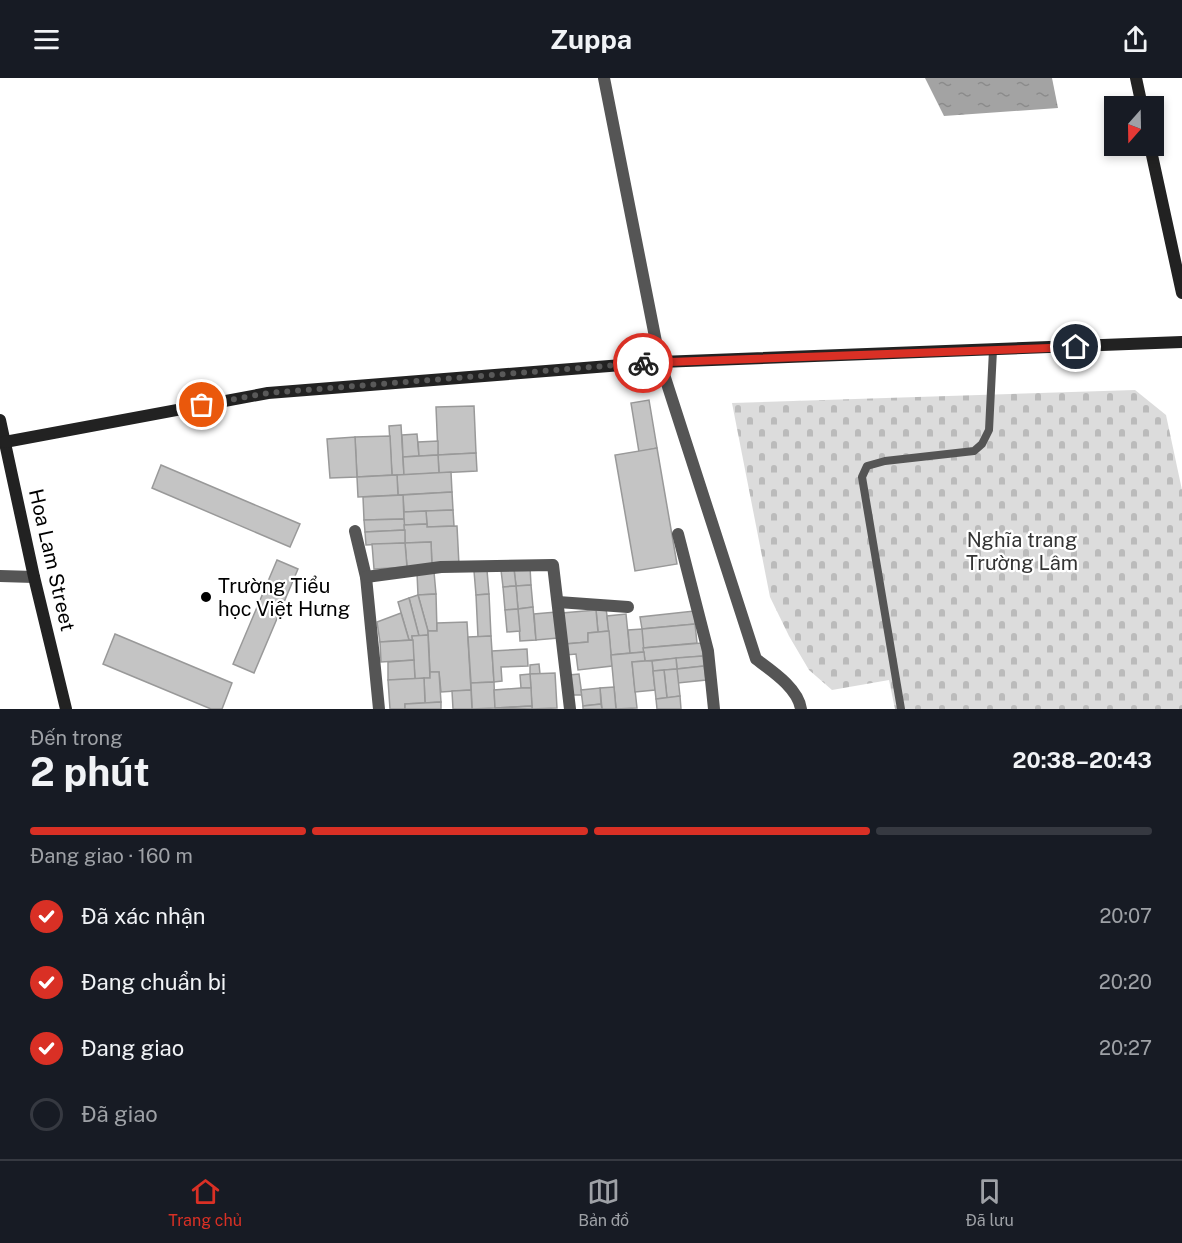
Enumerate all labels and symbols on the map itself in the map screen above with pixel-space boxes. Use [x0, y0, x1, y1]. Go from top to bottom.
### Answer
north arrow [1104, 96, 1164, 156]
pin [1050, 321, 1101, 372]
courier [613, 333, 673, 393]
pin [176, 379, 227, 430]
street label: Hoa Lam Street [24, 487, 80, 633]
park label: Nghĩa trang Trường Lâm [966, 528, 1078, 575]
place label: Trường Tiểu học Việt Hưng [218, 574, 350, 621]
marker: Trường Tiểu học Việt Hưng [199, 590, 213, 604]

